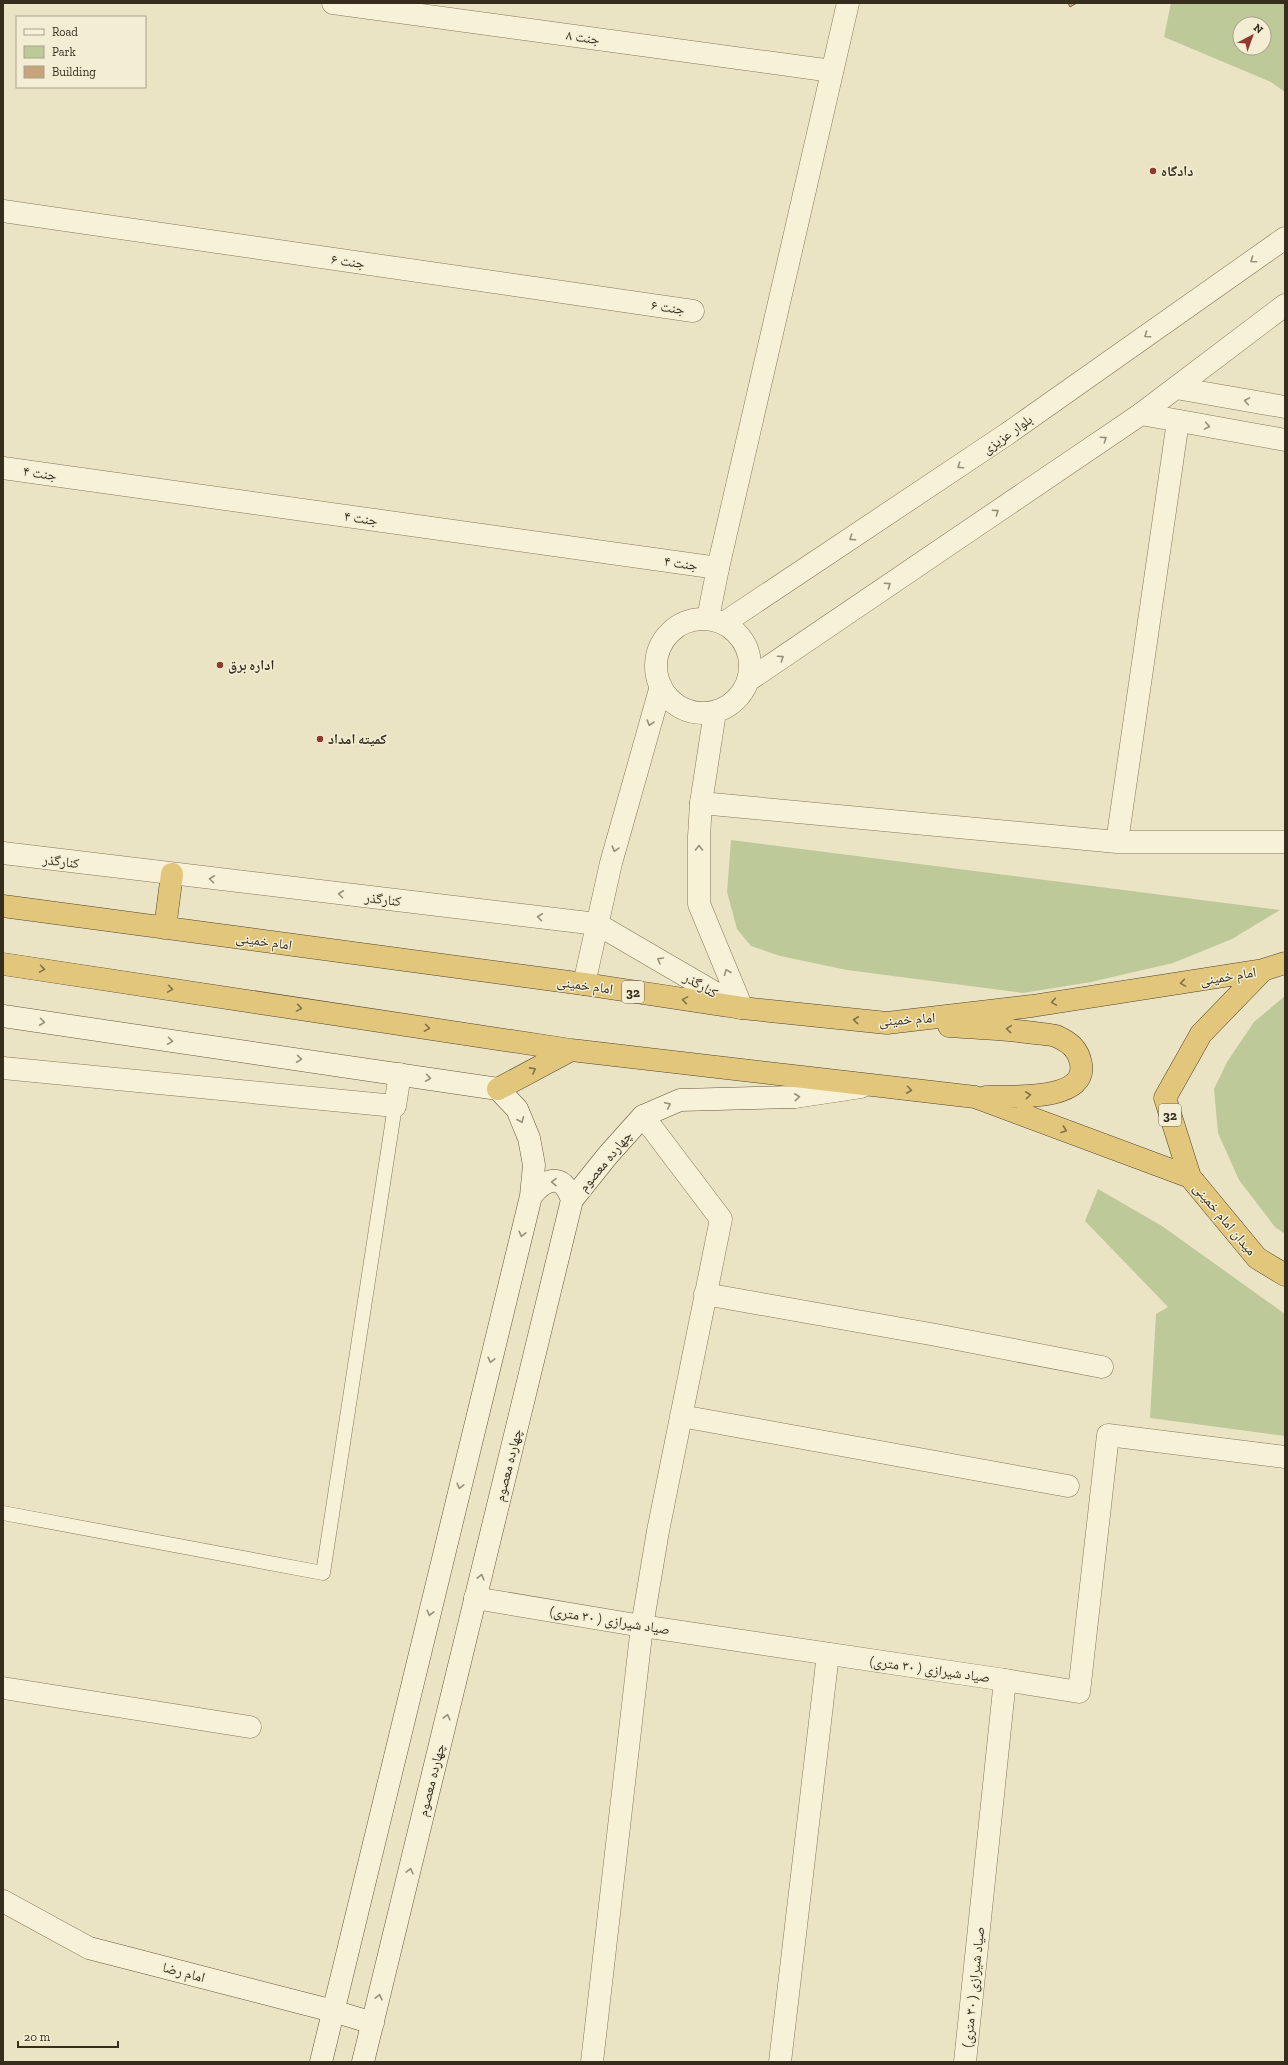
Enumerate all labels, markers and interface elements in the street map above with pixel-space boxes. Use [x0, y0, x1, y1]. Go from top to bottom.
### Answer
legend [16, 16, 146, 88]
north arrow [1232, 16, 1272, 56]
text: N [1251, 21, 1266, 37]
text: Road [52, 25, 78, 39]
street label: جنت ۸ [565, 27, 601, 48]
text: Park [52, 45, 77, 59]
text: Building [52, 65, 96, 79]
place label: دادگاه [1161, 163, 1193, 180]
marker: دادگاه [1148, 166, 1158, 176]
street label: جنت ۶ [330, 251, 366, 272]
one-way arrow [1250, 255, 1257, 263]
street label: جنت ۶ [650, 297, 686, 318]
one-way arrow [1144, 330, 1151, 338]
one-way arrow [1243, 397, 1250, 405]
street label: بلوار عزیزی [979, 411, 1036, 458]
one-way arrow [1204, 421, 1210, 430]
one-way arrow [1100, 436, 1107, 444]
one-way arrow [957, 461, 964, 469]
street label: جنت ۴ [22, 463, 58, 484]
street label: جنت ۴ [343, 508, 379, 529]
one-way arrow [992, 509, 999, 517]
one-way arrow [849, 533, 856, 541]
street label: جنت ۴ [663, 553, 699, 574]
one-way arrow [884, 583, 891, 590]
one-way arrow [777, 655, 784, 663]
place label: اداره برق [228, 657, 274, 674]
marker: اداره برق [215, 660, 225, 670]
one-way arrow [646, 720, 655, 727]
place label: کمیته امداد [328, 731, 387, 748]
marker: کمیته امداد [315, 734, 325, 744]
one-way arrow [611, 845, 620, 852]
one-way arrow [695, 845, 703, 851]
street label: کنارگذر [41, 851, 80, 872]
one-way arrow [209, 875, 215, 884]
street label: کنارگذر [363, 889, 402, 910]
one-way arrow [338, 890, 344, 899]
one-way arrow [537, 913, 543, 922]
street label: امام خمینی [235, 929, 293, 955]
one-way arrow [657, 958, 664, 965]
one-way arrow [38, 964, 45, 973]
street label: امام خمینی [1199, 964, 1258, 990]
street label: کنارگذر [680, 968, 721, 1002]
one-way arrow [724, 969, 732, 977]
street label: امام خمینی [556, 973, 614, 999]
one-way arrow [1180, 978, 1186, 987]
road number: 32 [622, 981, 644, 1003]
one-way arrow [167, 984, 173, 993]
one-way arrow [682, 996, 688, 1005]
one-way arrow [1051, 997, 1057, 1006]
one-way arrow [296, 1003, 302, 1012]
street label: امام خمینی [878, 1009, 936, 1031]
one-way arrow [853, 1016, 859, 1025]
one-way arrow [39, 1017, 45, 1026]
one-way arrow [424, 1023, 430, 1032]
one-way arrow [1006, 1025, 1012, 1034]
one-way arrow [167, 1036, 173, 1045]
one-way arrow [296, 1054, 302, 1063]
one-way arrow [529, 1067, 536, 1075]
one-way arrow [424, 1073, 431, 1082]
one-way arrow [906, 1085, 912, 1094]
one-way arrow [1025, 1091, 1031, 1100]
one-way arrow [794, 1092, 800, 1101]
one-way arrow [664, 1102, 671, 1110]
road number: 32 [1159, 1104, 1181, 1126]
one-way arrow [517, 1116, 525, 1123]
one-way arrow [1060, 1126, 1067, 1134]
street label: چهارده معصوم [575, 1127, 637, 1196]
one-way arrow [551, 1178, 557, 1186]
street label: میدان امام خمینی [1189, 1180, 1260, 1260]
one-way arrow [518, 1230, 526, 1237]
one-way arrow [487, 1356, 496, 1363]
street label: چهارده معصوم [491, 1427, 527, 1503]
one-way arrow [457, 1483, 465, 1490]
one-way arrow [476, 1574, 484, 1580]
street label: صیاد شیرازی ( ۳۰ متری) [549, 1603, 671, 1638]
one-way arrow [426, 1609, 434, 1616]
street label: صیاد شیرازی ( ۳۰ متری) [869, 1653, 991, 1686]
one-way arrow [442, 1714, 450, 1720]
street label: چهارده معصوم [414, 1742, 450, 1818]
one-way arrow [405, 1867, 413, 1874]
street label: صیاد شیرازی ( ۳۰ متری) [959, 1926, 988, 2048]
street label: امام رضا [161, 1959, 207, 1987]
one-way arrow [374, 1994, 383, 2001]
scale bar [18, 2023, 118, 2049]
text: 20 m [24, 2030, 51, 2044]

